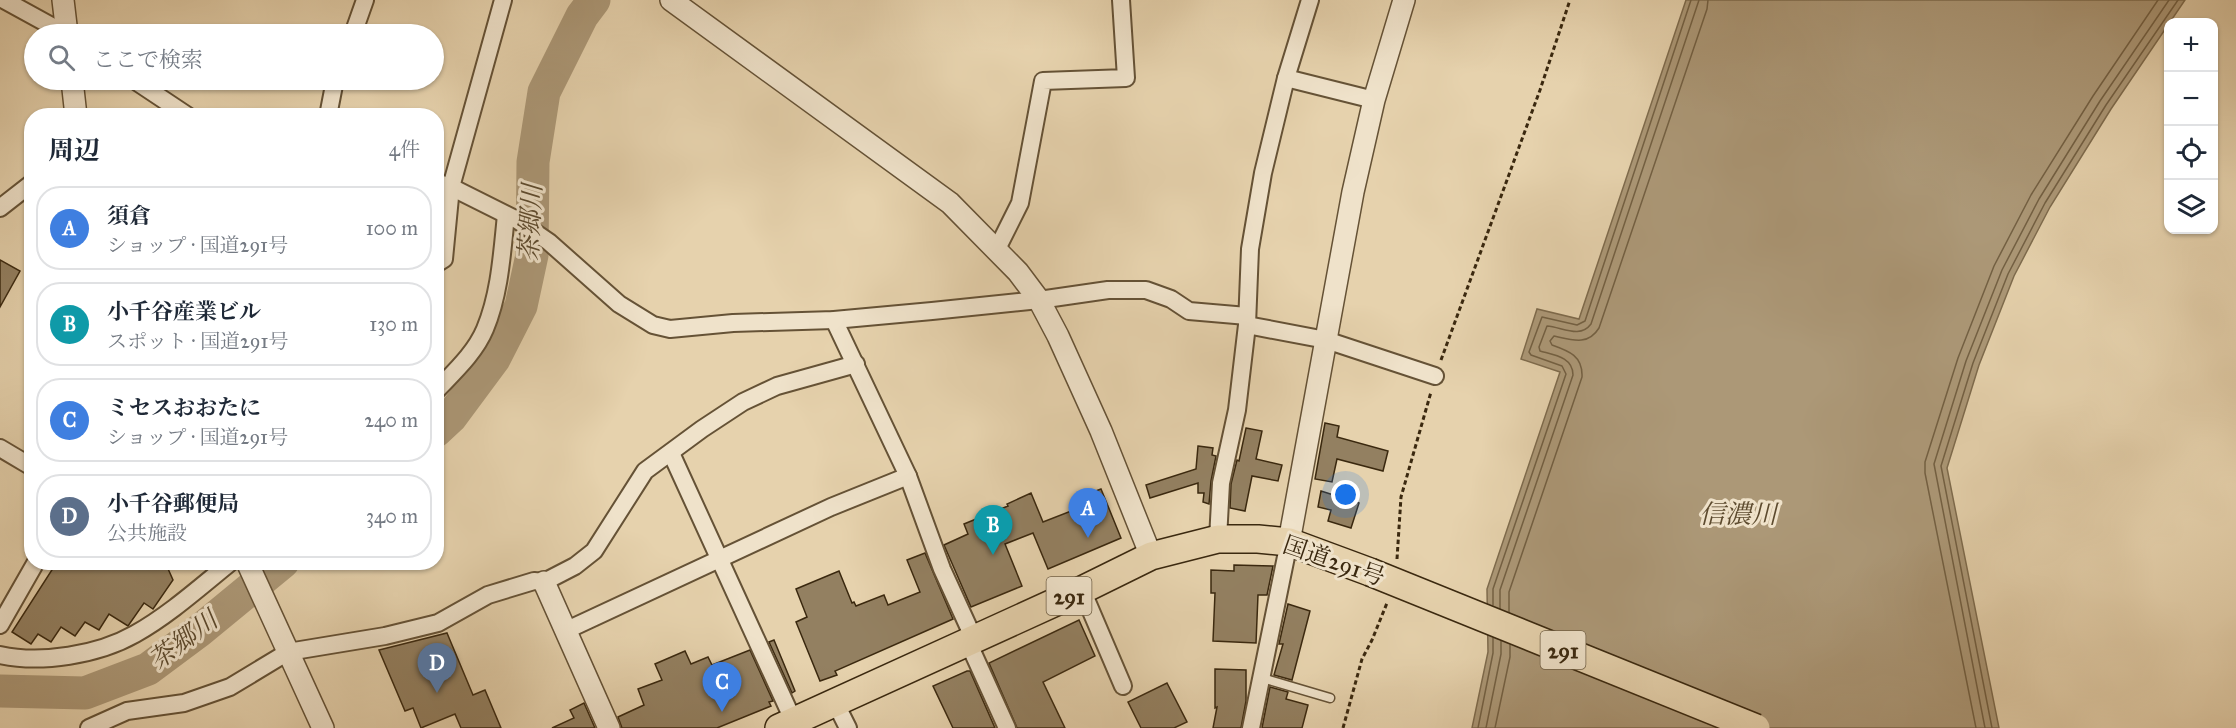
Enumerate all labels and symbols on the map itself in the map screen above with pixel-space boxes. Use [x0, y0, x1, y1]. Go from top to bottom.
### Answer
water label: 茶郷川 [512, 180, 548, 263]
your location [1331, 480, 1360, 509]
pin: A [1068, 488, 1108, 538]
water label: 信濃川 [1699, 498, 1780, 530]
pin: B [974, 506, 1012, 555]
street label: 国道291号 [1279, 530, 1389, 592]
road number: 291 [1046, 577, 1092, 615]
water label: 茶郷川 [142, 602, 226, 676]
road number: 291 [1540, 631, 1586, 669]
pin: D [418, 644, 456, 693]
pin: C [702, 662, 742, 712]

